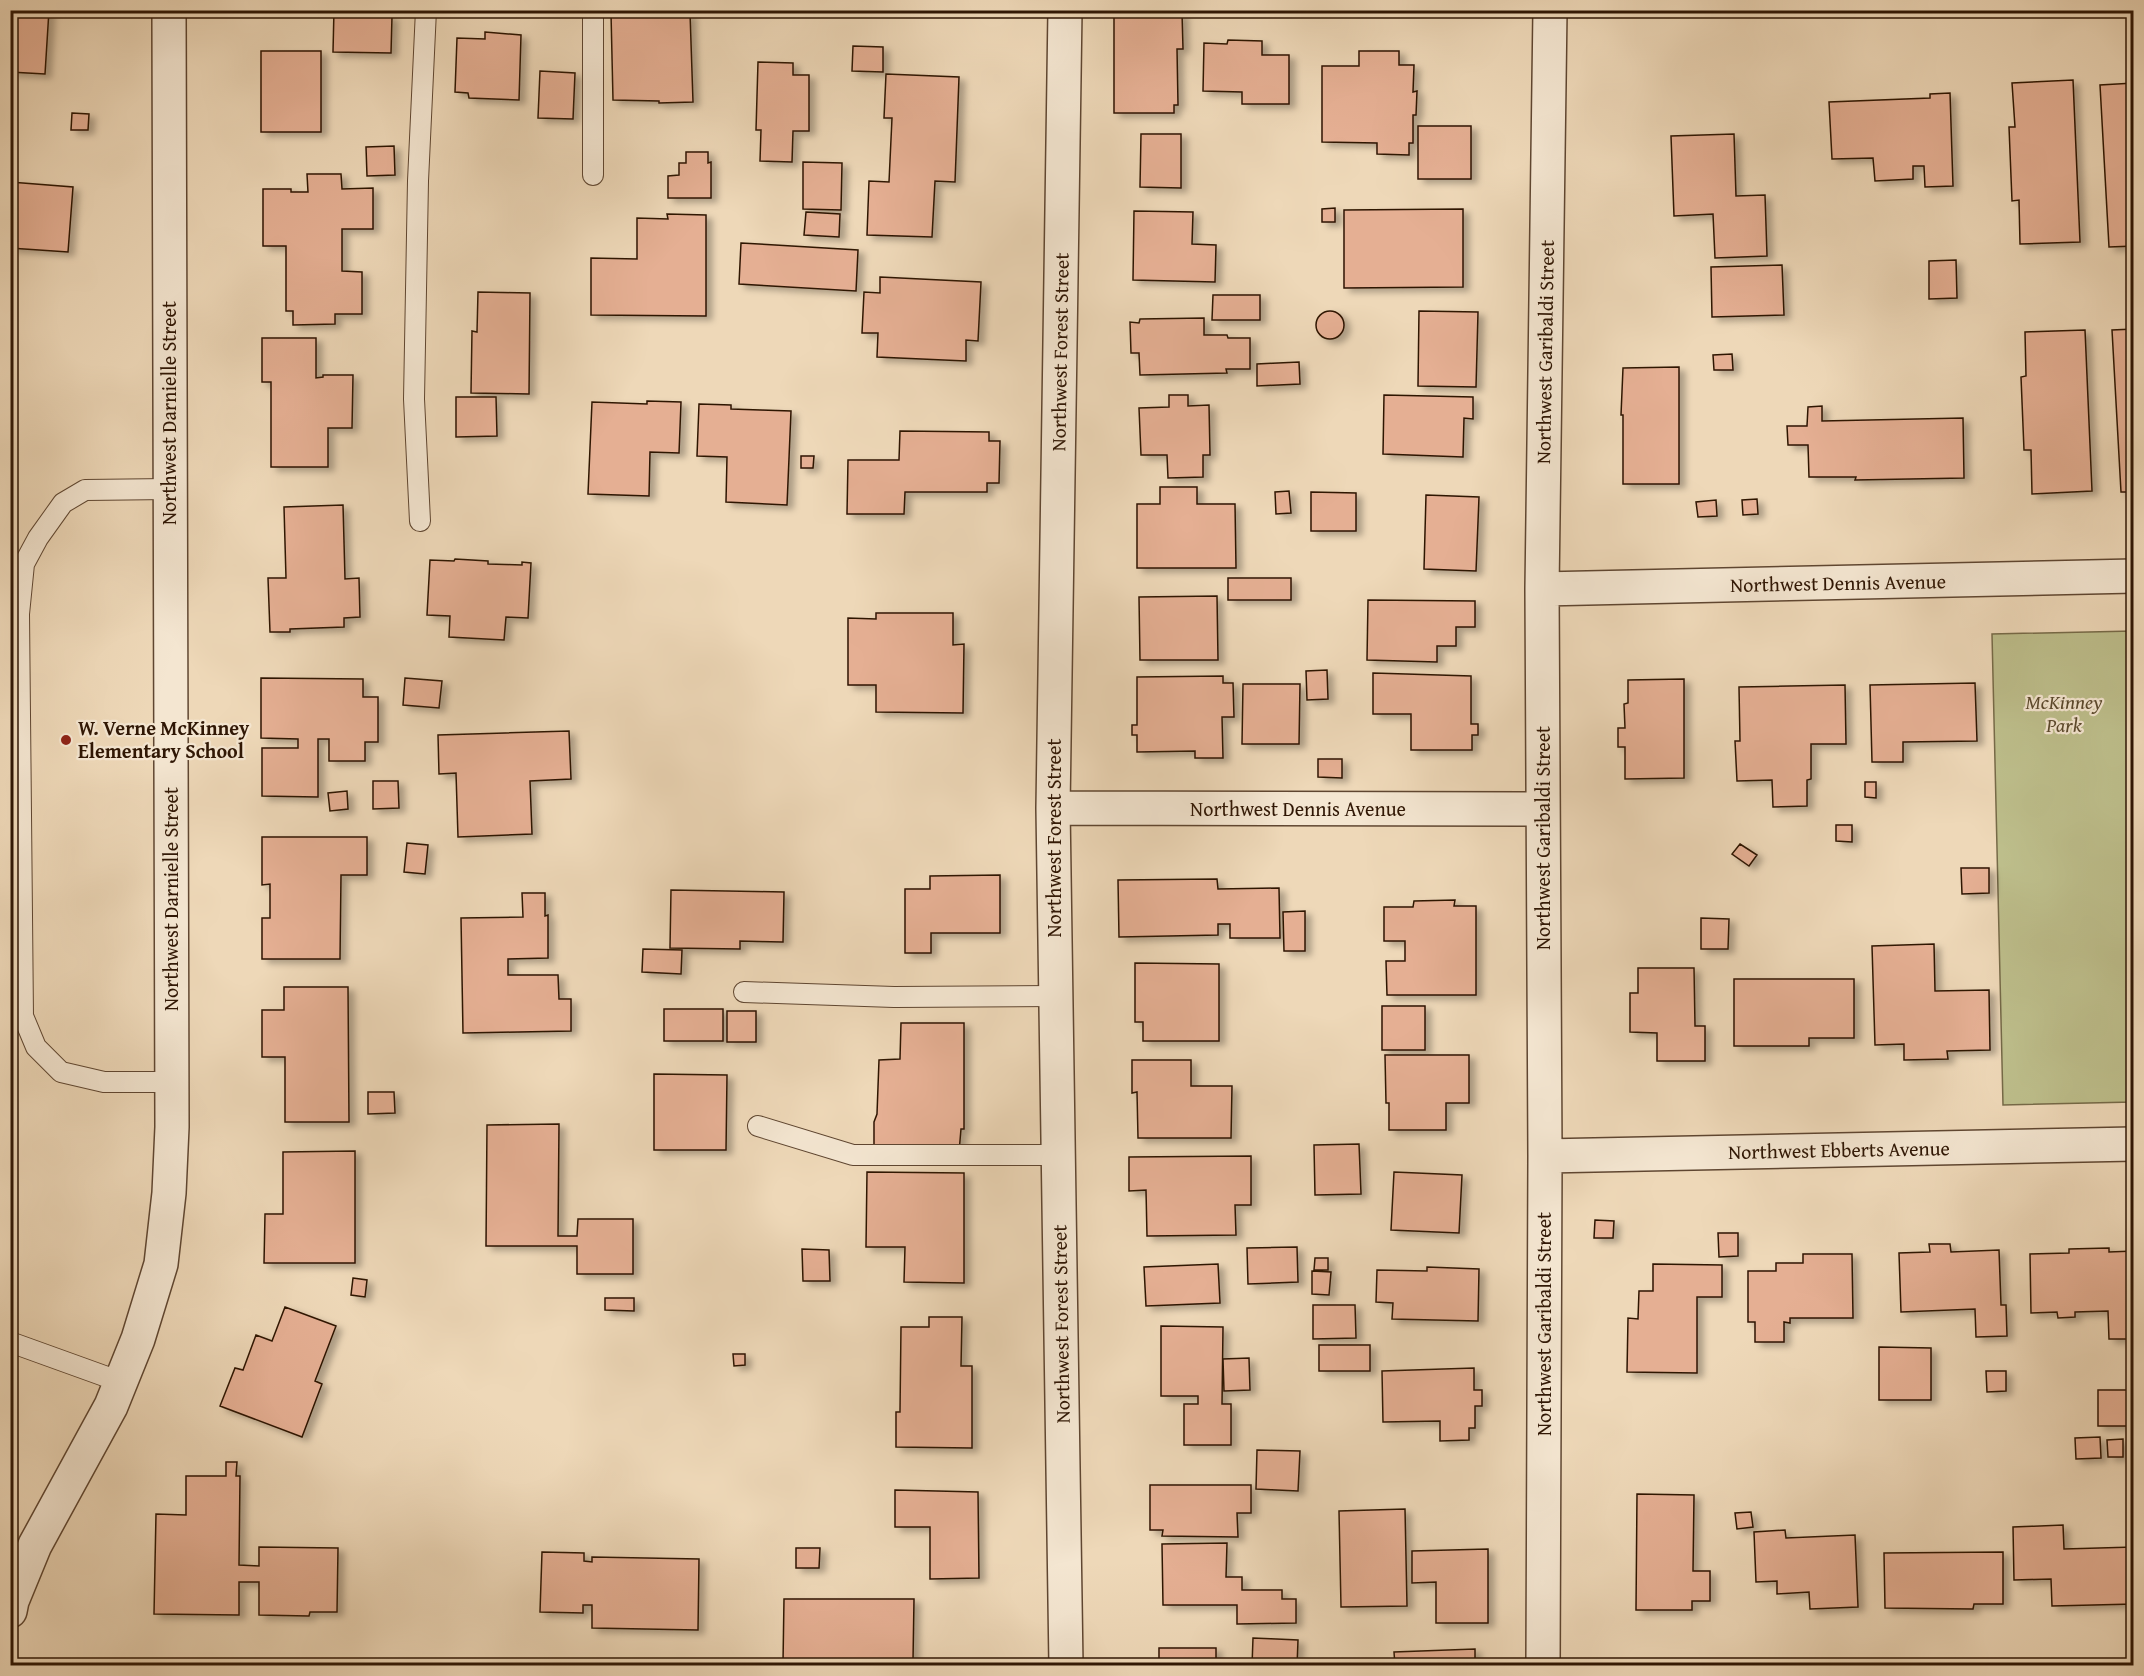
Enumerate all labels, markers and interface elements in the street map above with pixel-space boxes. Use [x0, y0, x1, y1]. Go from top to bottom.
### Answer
street label: Northwest Garibaldi Street [1528, 240, 1561, 464]
street label: Northwest Forest Street [1043, 252, 1076, 452]
street label: Northwest Darnielle Street [154, 301, 183, 525]
street label: Northwest Dennis Avenue [1730, 566, 1946, 599]
park label: McKinney Park [2026, 687, 2102, 739]
place label: W. Verne McKinney Elementary School [78, 713, 250, 765]
street label: Northwest Garibaldi Street [1528, 726, 1557, 950]
marker: W. Verne McKinney Elementary School [59, 733, 73, 747]
street label: Northwest Forest Street [1039, 739, 1068, 937]
street label: Northwest Darnielle Street [156, 787, 185, 1011]
street label: Northwest Dennis Avenue [1190, 794, 1406, 823]
street label: Northwest Ebberts Avenue [1728, 1133, 1950, 1166]
street label: Northwest Garibaldi Street [1529, 1212, 1558, 1436]
street label: Northwest Forest Street [1044, 1224, 1077, 1424]

